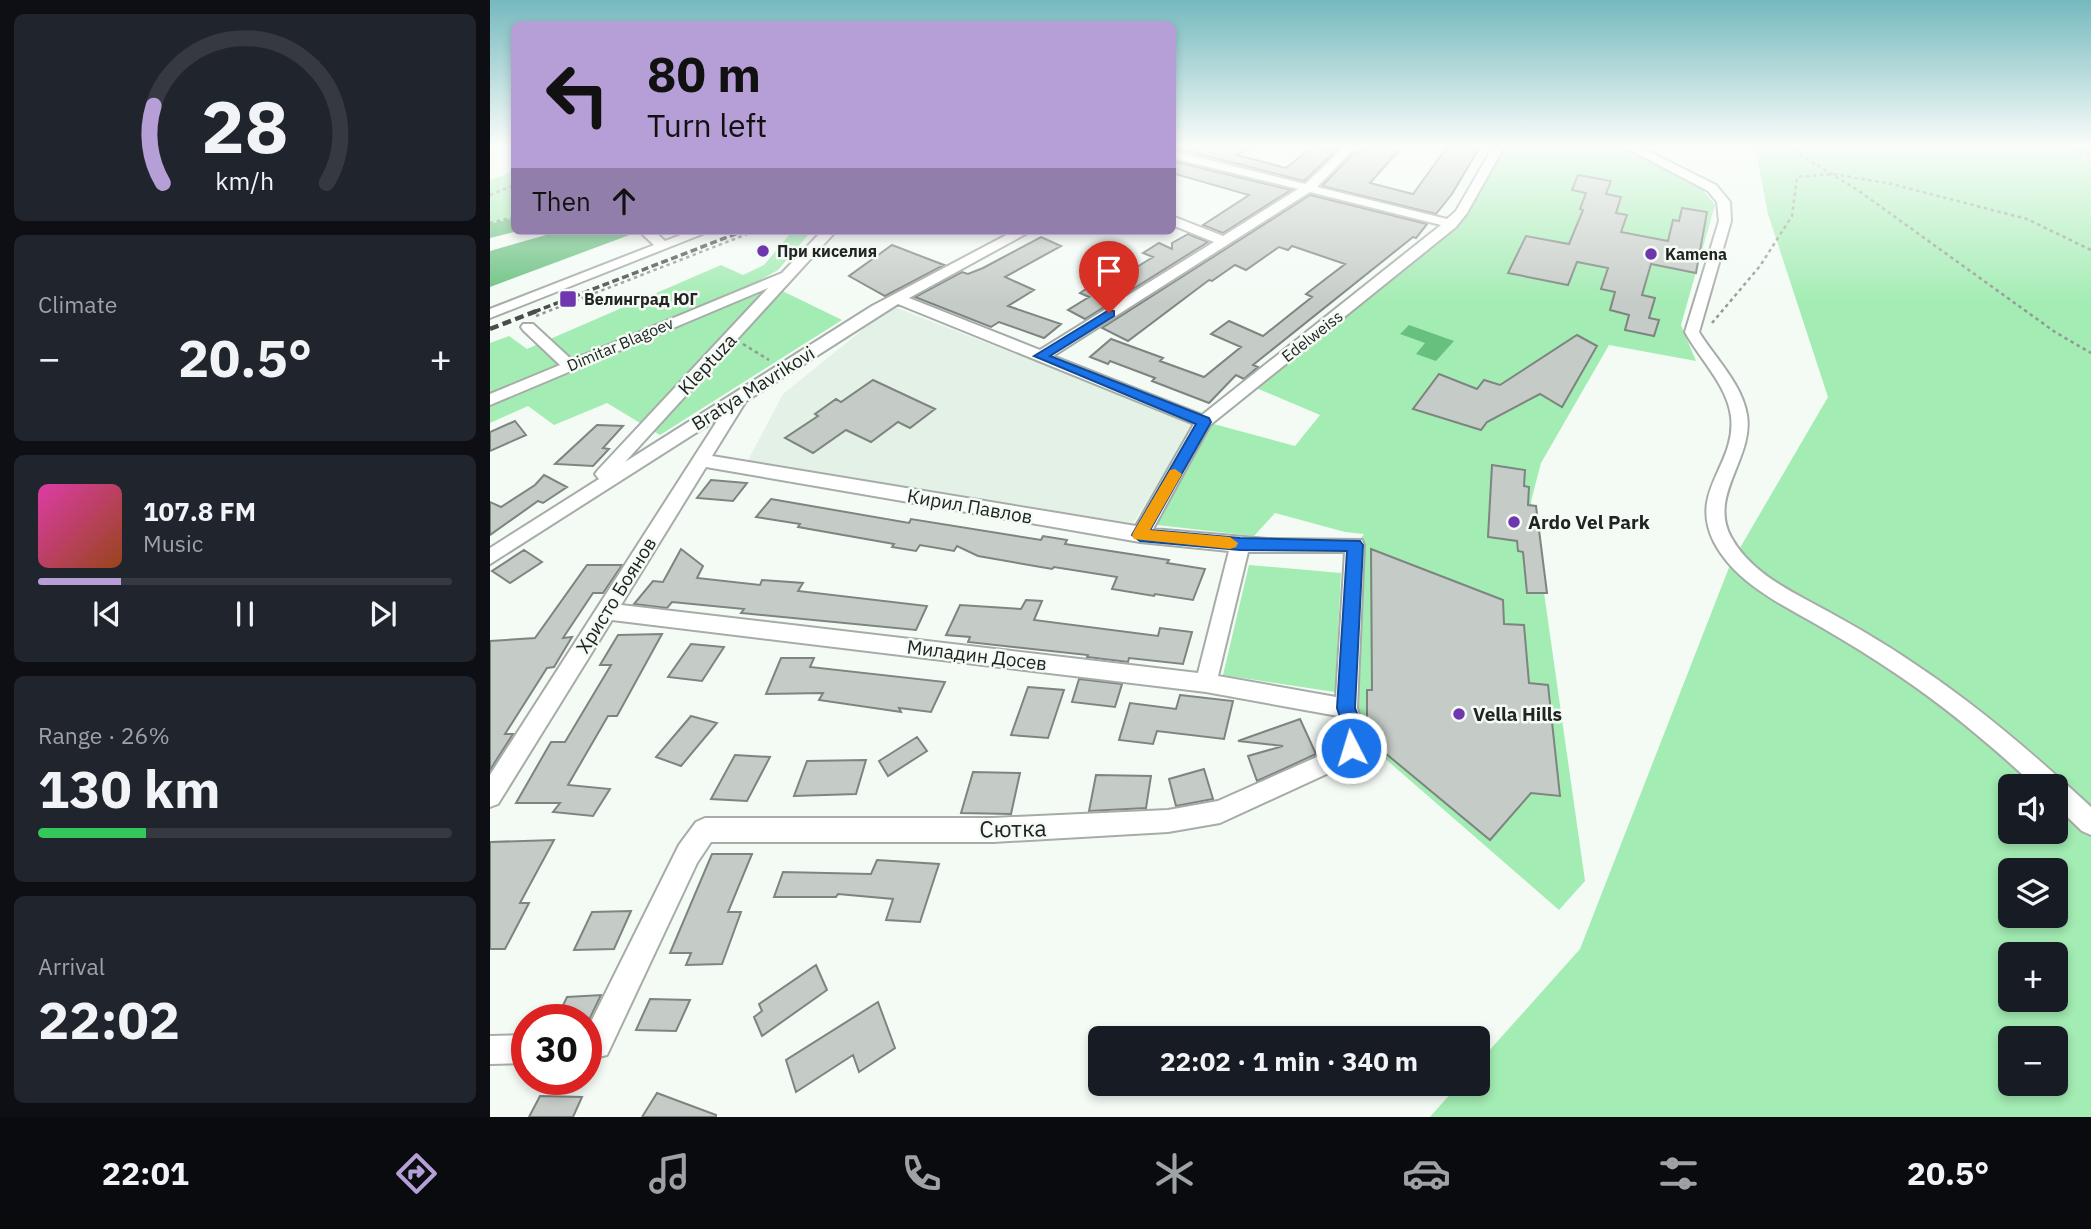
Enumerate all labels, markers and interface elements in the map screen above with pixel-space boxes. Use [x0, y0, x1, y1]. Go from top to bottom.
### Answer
text: 80 m [647, 42, 761, 105]
icon: left [532, 49, 623, 140]
text: 28 [201, 79, 289, 174]
text: Turn left [647, 104, 767, 146]
text: km/h [216, 164, 274, 197]
icon: ahead [605, 182, 643, 220]
text: Then [532, 184, 591, 218]
place label: При киселия [777, 241, 877, 261]
pin [1079, 241, 1139, 313]
marker: При киселия [755, 243, 771, 259]
place label: Kamena [1665, 244, 1727, 264]
marker: Kamena [1643, 246, 1659, 262]
icon: arrive [1090, 252, 1128, 290]
text: Climate [38, 289, 117, 319]
marker: Велинград ЮГ [558, 289, 578, 309]
place label: Велинград ЮГ [584, 289, 698, 309]
street label: Edelweiss [1277, 306, 1347, 366]
street label: Dimitar Blagoev [564, 313, 676, 375]
text: 20.5° [178, 324, 312, 391]
street label: Kleptuza [673, 328, 741, 400]
text: − [38, 333, 61, 382]
text: + [429, 333, 452, 382]
street label: Bratya Mavrikovi [687, 341, 819, 435]
street label: Кирил Павлов [905, 483, 1035, 529]
text: 107.8 FM [143, 494, 256, 528]
place label: Ardo Vel Park [1528, 510, 1650, 534]
marker: Ardo Vel Park [1506, 514, 1522, 530]
text: Music [143, 528, 203, 558]
street label: Христо Боянов [571, 532, 661, 658]
icon: previous [88, 595, 126, 633]
icon: pause [226, 595, 264, 633]
icon: next [364, 595, 402, 633]
street label: Миладин Досев [906, 635, 1048, 675]
place label: Vella Hills [1473, 702, 1562, 726]
marker: Vella Hills [1451, 706, 1467, 722]
position arrow [1314, 711, 1388, 785]
text: Range · 26% [38, 720, 170, 750]
text: 130 km [38, 755, 220, 822]
map controls [1998, 774, 2068, 1096]
button: sound [1998, 774, 2068, 844]
street label: Сютка [979, 812, 1047, 844]
button: layers [1998, 858, 2068, 928]
button: + [1998, 942, 2068, 1012]
text: Arrival [38, 951, 105, 981]
text: 22:02 [38, 986, 180, 1053]
speed limit sign: 30 [511, 1004, 602, 1095]
button: − [1998, 1026, 2068, 1096]
text: 22:02 · 1 min · 340 m [1160, 1044, 1418, 1078]
icon: directions [392, 1149, 441, 1198]
icon: music [645, 1149, 694, 1198]
icon: phone [897, 1149, 946, 1198]
icon: climate [1150, 1149, 1199, 1198]
icon: car [1402, 1149, 1451, 1198]
icon: filters [1654, 1149, 1703, 1198]
text: 22:01 [102, 1152, 189, 1194]
text: 20.5° [1907, 1152, 1989, 1194]

